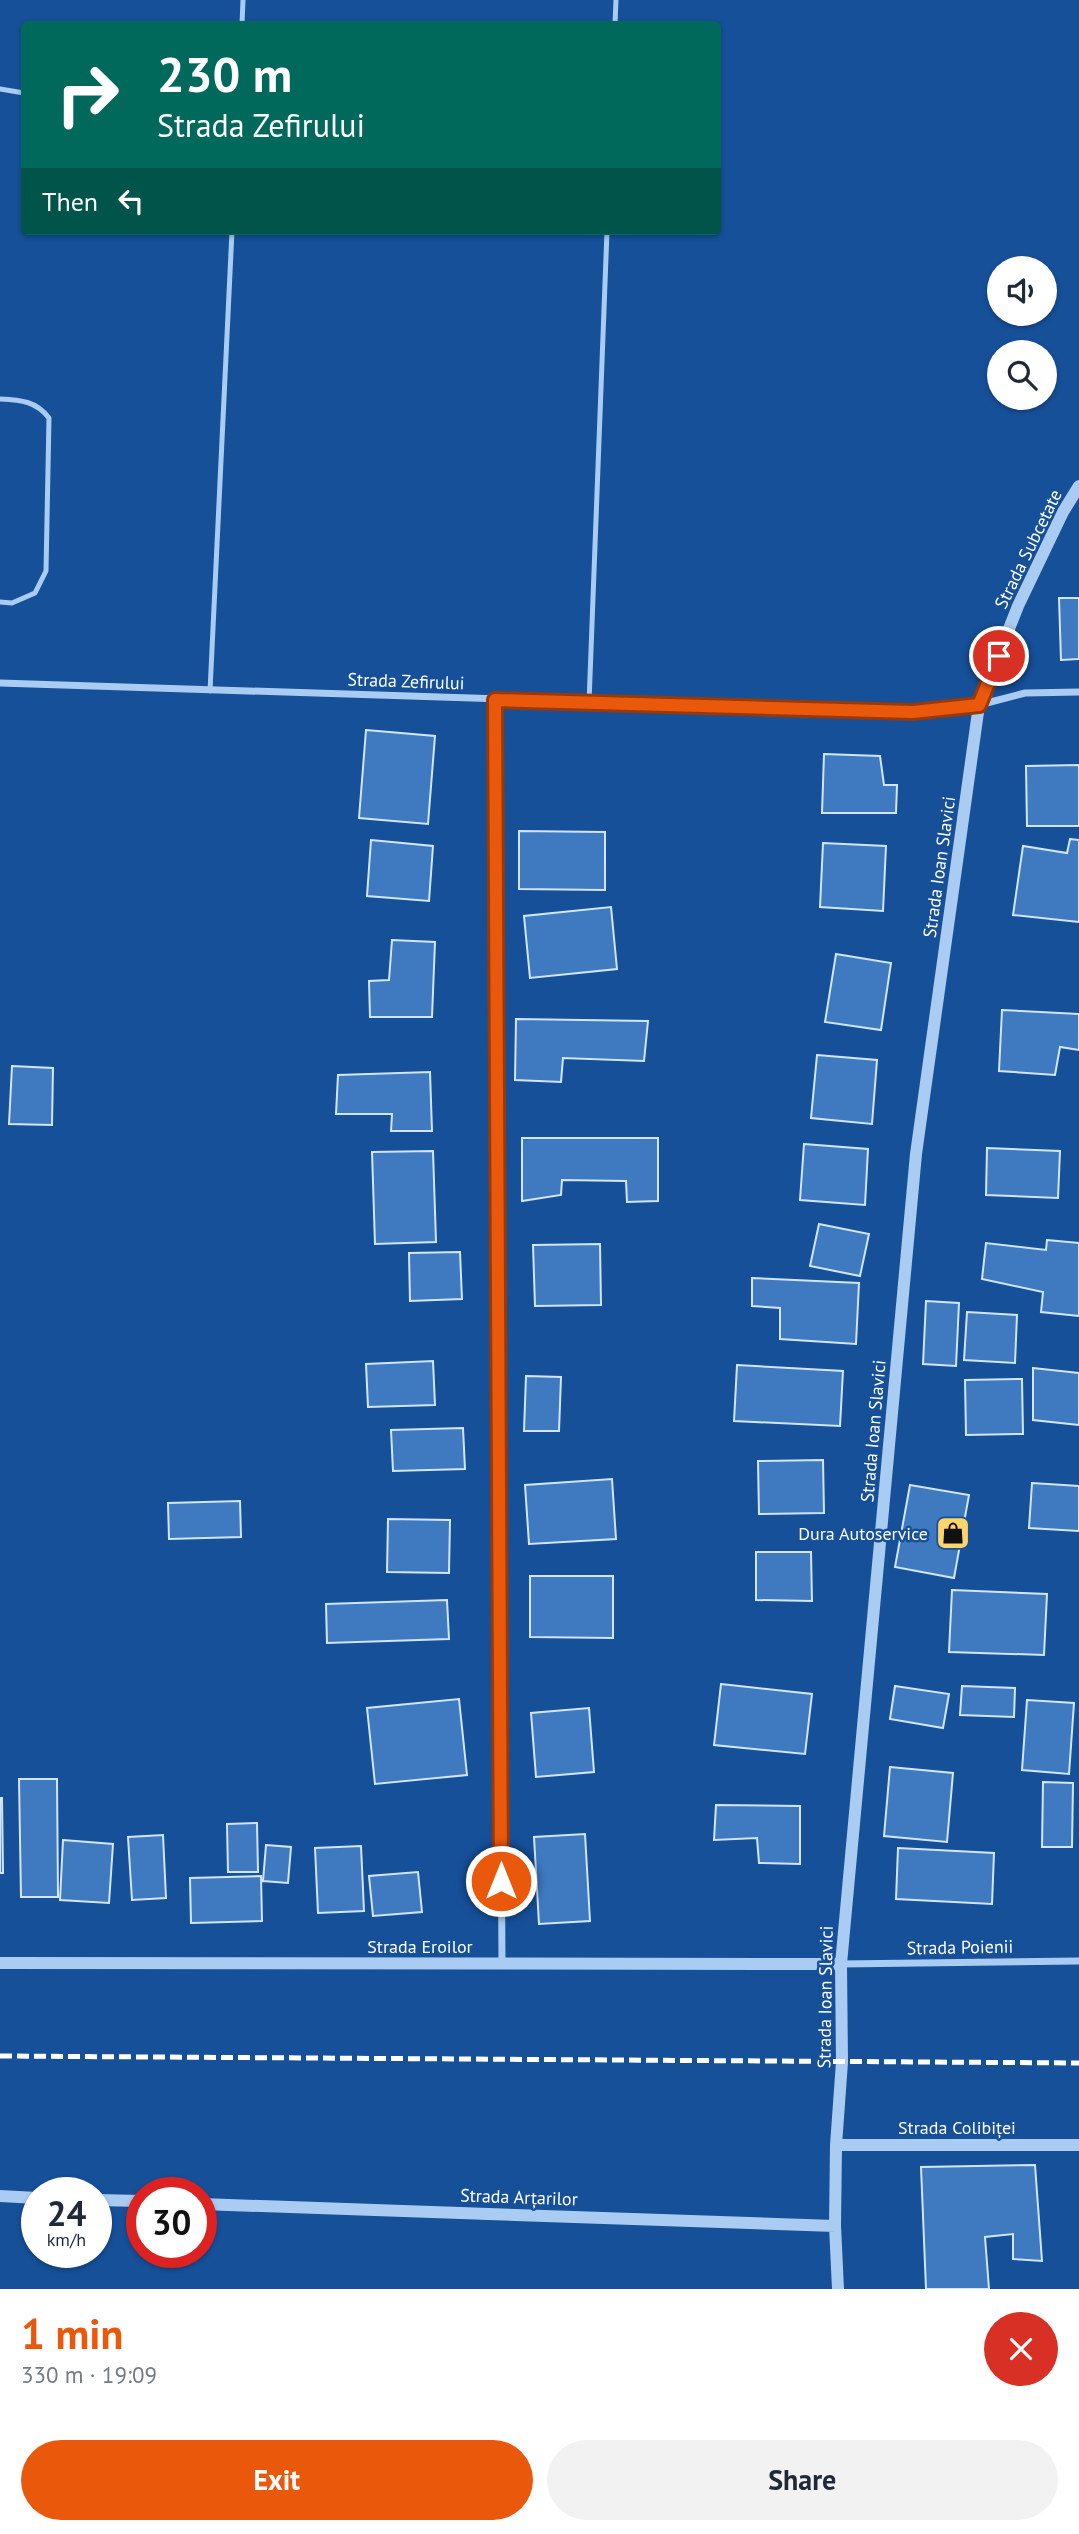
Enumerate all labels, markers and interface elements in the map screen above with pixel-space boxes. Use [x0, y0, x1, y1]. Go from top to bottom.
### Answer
text: 230 m [157, 42, 292, 106]
icon: right [42, 49, 133, 140]
text: Strada Zefirului [157, 104, 365, 146]
icon: left [112, 182, 150, 220]
text: Then [42, 185, 98, 218]
map controls [987, 256, 1057, 410]
button: sound [987, 256, 1057, 326]
button: search [987, 340, 1057, 410]
street label: Strada Subcetate [989, 486, 1067, 612]
pin [969, 626, 1029, 686]
icon: arrive [980, 637, 1018, 675]
street label: Strada Zefirului [347, 667, 465, 695]
street label: Strada Ioan Slavici [918, 795, 960, 939]
street label: Strada Ioan Slavici [855, 1359, 891, 1503]
shop icon: Dura Autoservice [934, 1514, 972, 1552]
place label: Dura Autoservice [798, 1522, 928, 1545]
position arrow [464, 1844, 538, 1918]
street label: Strada Ioan Slavici [812, 1925, 838, 2069]
street label: Strada Eroilor [367, 1935, 473, 1958]
street label: Strada Poienii [906, 1935, 1014, 1959]
street label: Strada Colibiței [898, 2116, 1016, 2139]
speed limit sign: 30 [126, 2177, 217, 2268]
street label: Strada Arțarilor [460, 2183, 578, 2211]
text: 24 [47, 2190, 86, 2236]
text: km/h [47, 2228, 86, 2251]
text: 1 min [21, 2306, 123, 2361]
button: close [984, 2312, 1058, 2386]
text: 330 m · 19:09 [21, 2360, 157, 2389]
button: Exit [21, 2440, 533, 2520]
button: Share [547, 2440, 1058, 2520]

